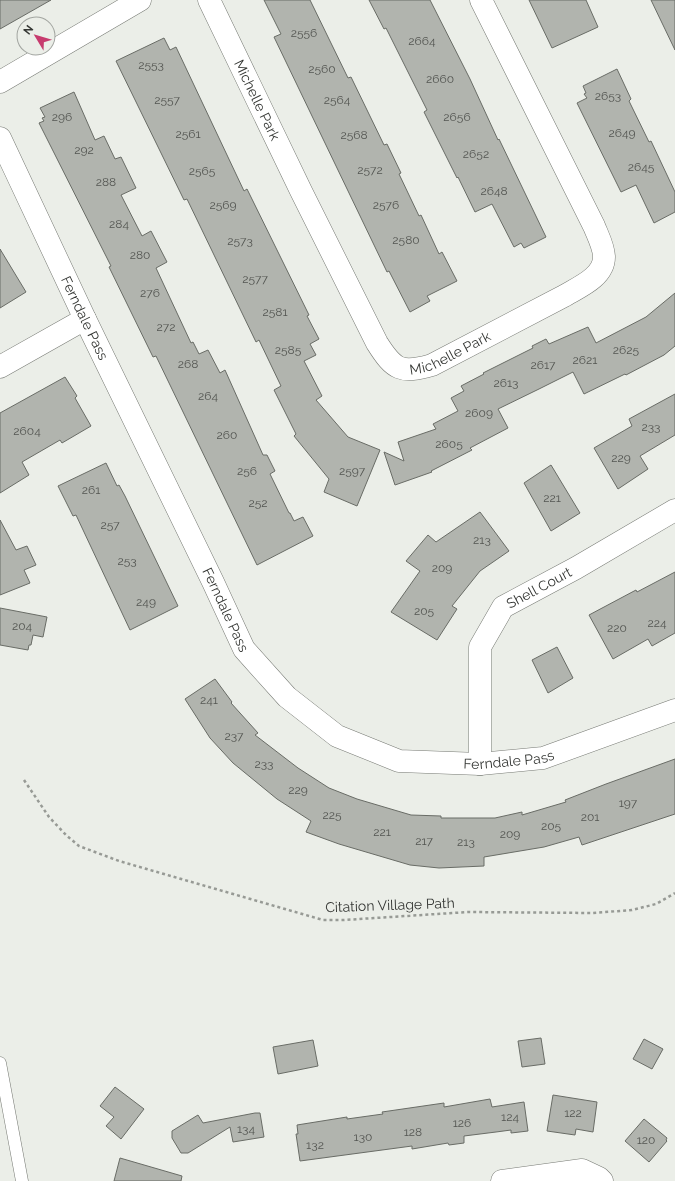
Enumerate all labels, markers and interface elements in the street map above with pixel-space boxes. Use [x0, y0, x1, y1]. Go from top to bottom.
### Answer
north arrow [16, 16, 56, 56]
text: N [21, 23, 36, 37]
house number: 2556 [291, 26, 317, 40]
house number: 2664 [408, 34, 436, 48]
street label: Michelle Park [231, 57, 284, 143]
house number: 2553 [138, 58, 164, 72]
house number: 2560 [308, 62, 336, 76]
house number: 2660 [426, 72, 454, 86]
house number: 2653 [595, 89, 621, 103]
house number: 2557 [154, 93, 180, 107]
house number: 2564 [324, 93, 351, 107]
house number: 296 [52, 110, 72, 124]
house number: 2656 [443, 110, 471, 124]
house number: 2649 [608, 126, 636, 140]
house number: 2561 [175, 127, 201, 141]
house number: 2568 [340, 128, 368, 142]
house number: 292 [74, 143, 94, 157]
house number: 2652 [463, 147, 489, 161]
house number: 2645 [628, 160, 655, 174]
house number: 2572 [357, 163, 383, 177]
house number: 2565 [189, 164, 216, 178]
house number: 288 [96, 175, 116, 189]
house number: 2648 [480, 184, 508, 198]
house number: 2569 [209, 198, 237, 212]
house number: 2576 [373, 198, 399, 212]
house number: 284 [109, 217, 129, 231]
house number: 2580 [392, 233, 420, 247]
house number: 2573 [227, 234, 253, 248]
house number: 280 [130, 248, 150, 262]
house number: 2577 [242, 272, 268, 286]
street label: Ferndale Pass [58, 274, 112, 363]
house number: 276 [140, 286, 160, 300]
house number: 2581 [262, 305, 288, 319]
house number: 272 [157, 320, 175, 334]
street label: Michelle Park [408, 328, 494, 378]
house number: 2585 [275, 343, 302, 357]
house number: 2625 [613, 343, 640, 357]
house number: 2621 [573, 353, 597, 367]
house number: 268 [178, 357, 198, 371]
house number: 2617 [531, 358, 556, 372]
house number: 2613 [493, 376, 519, 390]
house number: 264 [198, 389, 218, 403]
house number: 2609 [465, 406, 493, 420]
house number: 233 [641, 420, 661, 434]
house number: 2604 [13, 424, 41, 438]
house number: 260 [217, 428, 237, 442]
house number: 2605 [435, 437, 463, 451]
house number: 229 [611, 451, 631, 465]
house number: 256 [237, 464, 257, 478]
house number: 2597 [339, 464, 366, 478]
house number: 261 [82, 483, 100, 497]
house number: 221 [543, 491, 561, 505]
house number: 252 [248, 496, 268, 510]
house number: 257 [100, 518, 120, 532]
house number: 213 [473, 533, 491, 547]
house number: 253 [117, 554, 137, 568]
house number: 209 [432, 561, 452, 575]
street label: Shell Court [504, 564, 575, 612]
street label: Ferndale Pass [199, 565, 252, 655]
house number: 249 [136, 595, 156, 609]
house number: 205 [414, 604, 435, 618]
house number: 224 [647, 616, 667, 630]
house number: 204 [12, 619, 33, 633]
house number: 220 [607, 621, 627, 635]
house number: 241 [200, 693, 218, 707]
house number: 237 [224, 729, 244, 743]
street label: Ferndale Pass [463, 747, 556, 772]
house number: 233 [254, 757, 274, 771]
house number: 229 [288, 783, 308, 797]
house number: 197 [619, 796, 638, 810]
house number: 225 [322, 808, 342, 822]
house number: 201 [581, 810, 599, 824]
house number: 205 [541, 819, 562, 833]
house number: 221 [373, 825, 391, 839]
house number: 209 [500, 827, 520, 841]
house number: 217 [415, 834, 433, 848]
house number: 213 [457, 835, 475, 849]
street label: Citation Village Path [325, 895, 455, 915]
house number: 122 [564, 1106, 582, 1120]
house number: 124 [501, 1110, 519, 1124]
house number: 126 [453, 1116, 471, 1130]
house number: 134 [237, 1122, 255, 1136]
house number: 128 [404, 1125, 422, 1139]
house number: 130 [354, 1130, 372, 1144]
house number: 120 [637, 1133, 655, 1147]
house number: 132 [306, 1138, 324, 1152]

